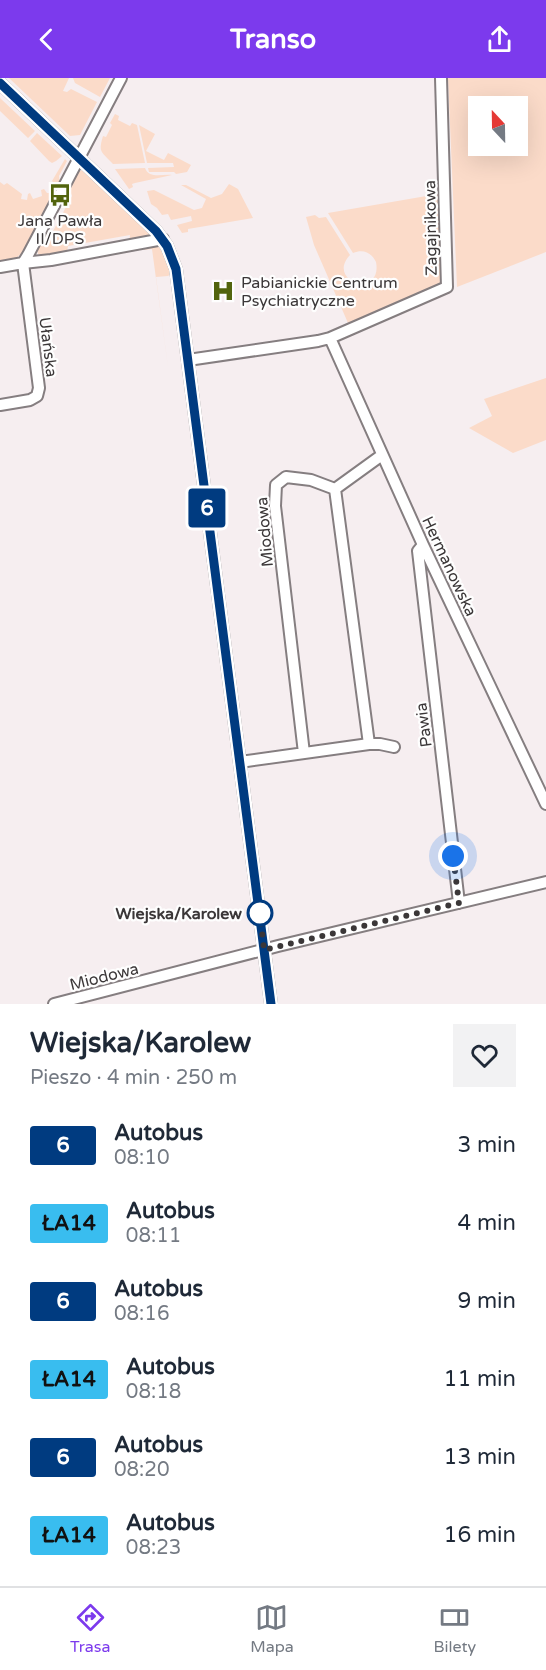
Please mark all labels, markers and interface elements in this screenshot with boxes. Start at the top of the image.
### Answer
icon: back [30,23,63,56]
text: Transo [230,23,316,56]
icon: share [483,23,516,56]
north arrow [468,96,528,156]
map controls [468,96,528,156]
street label: Zagajnikowa [420,180,442,276]
bus stop icon: Jana Pawła II/DPS [47,182,73,208]
place label: Jana Pawła II/DPS [18,211,102,249]
place label: Pabianickie Centrum Psychiatryczne [241,273,398,311]
hospital icon: Pabianickie Centrum Psychiatryczne [210,278,236,304]
street label: Ułańska [34,316,62,378]
line badge: 6 [188,488,226,528]
text: 6 [200,496,214,521]
street label: Miodowa [252,496,278,568]
street label: Hermanowska [417,513,481,620]
street label: Pawia [411,701,437,748]
your location [438,841,468,871]
marker: Wiejska/Karolew [247,900,273,926]
place label: Wiejska/Karolew [116,904,242,924]
street label: Miodowa [68,959,141,995]
button: heart [453,1024,516,1087]
text: Wiejska/Karolew [30,1026,251,1060]
text: Pieszo · 4 min · 250 m [30,1066,237,1090]
text: Autobus [114,1120,203,1146]
text: 3 min [457,1132,516,1158]
text: 6 [56,1133,70,1158]
text: 08:10 [114,1146,169,1170]
text: Autobus [126,1198,215,1224]
text: 4 min [457,1210,516,1236]
text: ŁA14 [42,1211,96,1236]
text: 08:11 [126,1224,181,1248]
text: Autobus [114,1276,203,1302]
text: 9 min [457,1288,516,1314]
text: 6 [56,1289,70,1314]
text: 08:16 [114,1302,169,1326]
text: Autobus [126,1354,215,1380]
text: 11 min [444,1366,516,1392]
text: ŁA14 [42,1367,96,1392]
text: 08:18 [126,1380,181,1404]
text: Autobus [114,1432,203,1458]
text: 13 min [444,1444,516,1470]
text: 6 [56,1445,70,1470]
text: 08:20 [114,1458,169,1482]
text: Autobus [126,1510,215,1536]
text: 16 min [444,1522,516,1548]
text: ŁA14 [42,1523,96,1548]
text: 08:23 [126,1536,181,1560]
tab: Trasa [70,1601,110,1657]
tab: Mapa [250,1601,294,1657]
tab: Bilety [434,1601,476,1657]

